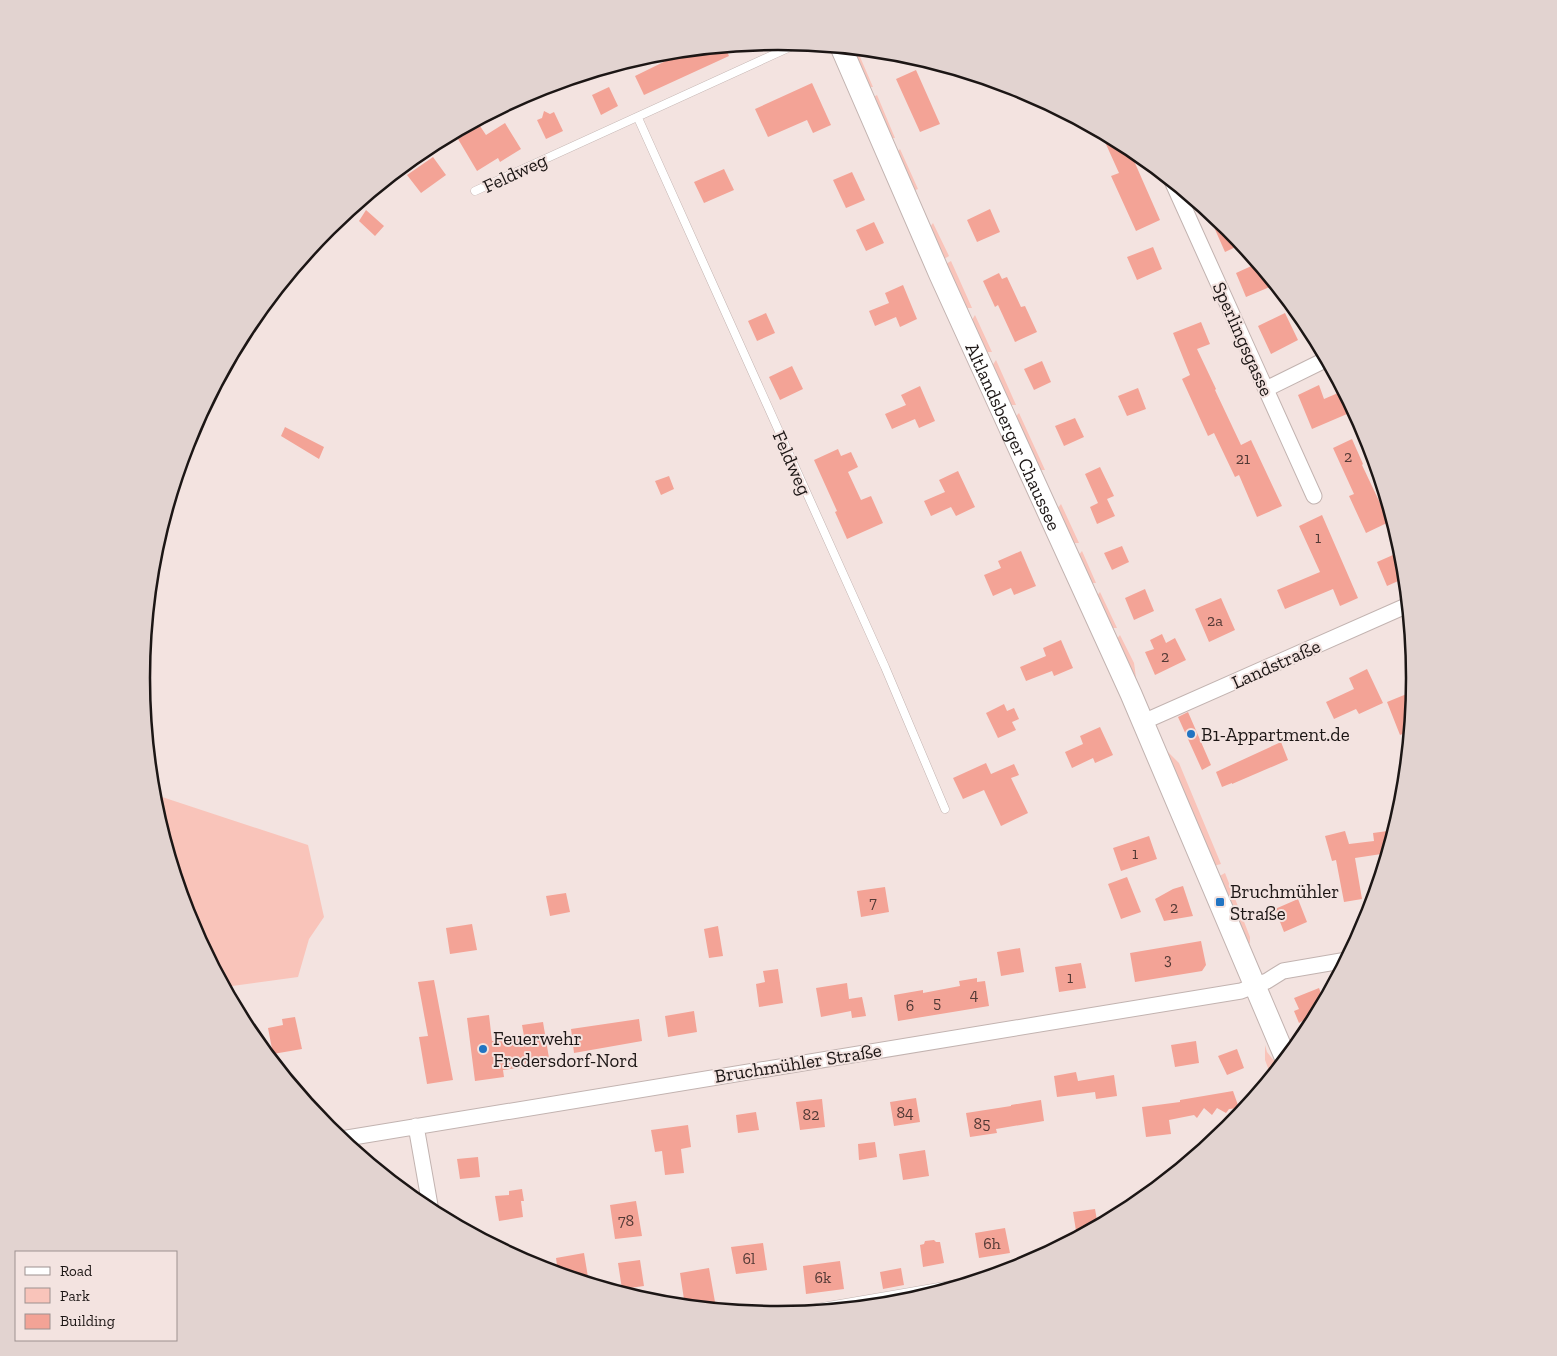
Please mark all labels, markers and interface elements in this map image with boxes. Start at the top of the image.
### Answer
street label: Feldweg [479,148,551,198]
street label: Sperlingsgasse [1208,278,1278,400]
street label: Altlandsberger Chaussee [961,339,1066,534]
street label: Feldweg [768,427,817,499]
house number: 2 [1344,447,1352,466]
house number: 21 [1236,449,1250,468]
house number: 1 [1315,528,1321,547]
house number: 2a [1207,611,1223,630]
street label: Landstraße [1228,634,1324,694]
house number: 2 [1161,647,1169,666]
place label: B1-Appartment.de [1201,723,1350,746]
marker: B1-Appartment.de [1185,728,1197,740]
house number: 1 [1132,844,1138,863]
place label: Bruchmühler Straße [1230,880,1339,925]
house number: 7 [869,893,877,912]
marker: Bruchmühler Straße [1214,896,1226,908]
house number: 2 [1170,898,1178,917]
house number: 3 [1164,950,1172,969]
house number: 1 [1067,968,1073,987]
house number: 4 [970,985,979,1004]
house number: 5 [933,993,941,1012]
house number: 6 [906,996,914,1015]
place label: Feuerwehr Fredersdorf-Nord [493,1027,638,1072]
street label: Bruchmühler Straße [713,1038,883,1088]
marker: Feuerwehr Fredersdorf-Nord [477,1043,489,1055]
house number: 84 [896,1103,914,1122]
house number: 82 [803,1105,819,1124]
house number: 85 [974,1114,990,1133]
house number: 78 [618,1211,634,1230]
house number: 6h [983,1234,1001,1253]
house number: 6l [743,1249,755,1268]
legend [15,1251,178,1341]
text: Road [60,1262,93,1280]
house number: 6k [815,1268,832,1287]
text: Park [60,1287,90,1305]
text: Building [60,1312,115,1330]

